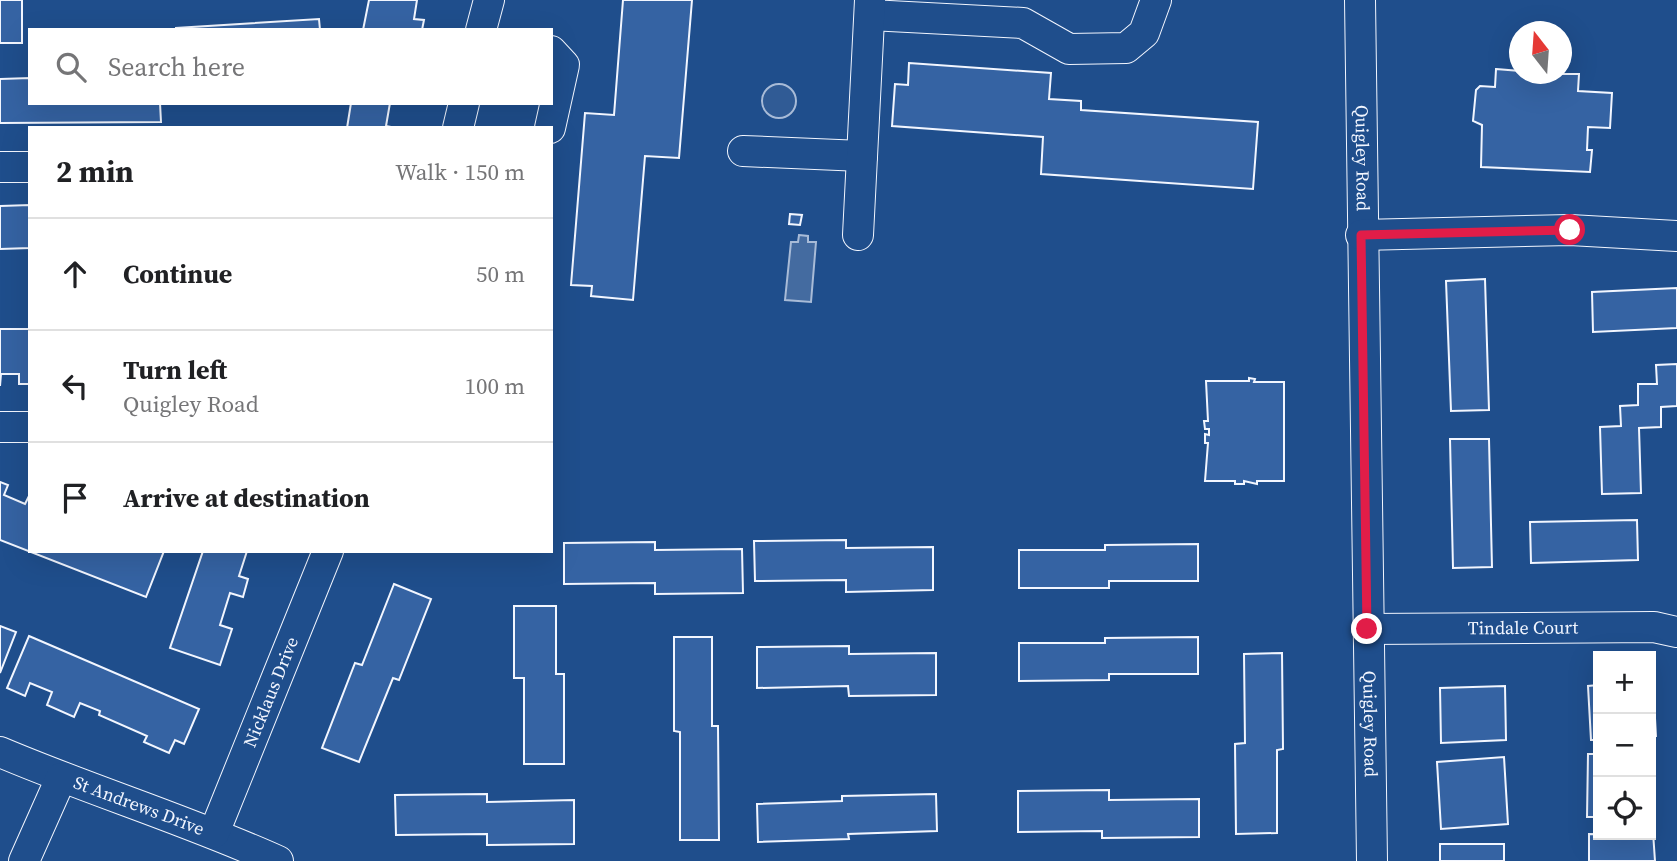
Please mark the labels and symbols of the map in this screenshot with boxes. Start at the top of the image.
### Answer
north arrow [1509,21,1572,84]
street label: Quigley Road [1349,105,1376,211]
route start [1554,214,1585,245]
route end [1351,613,1382,644]
street label: Tindale Court [1468,615,1578,640]
street label: Nicklaus Drive [237,633,304,751]
street label: Quigley Road [1357,671,1384,777]
street label: St Andrews Drive [70,769,208,841]

